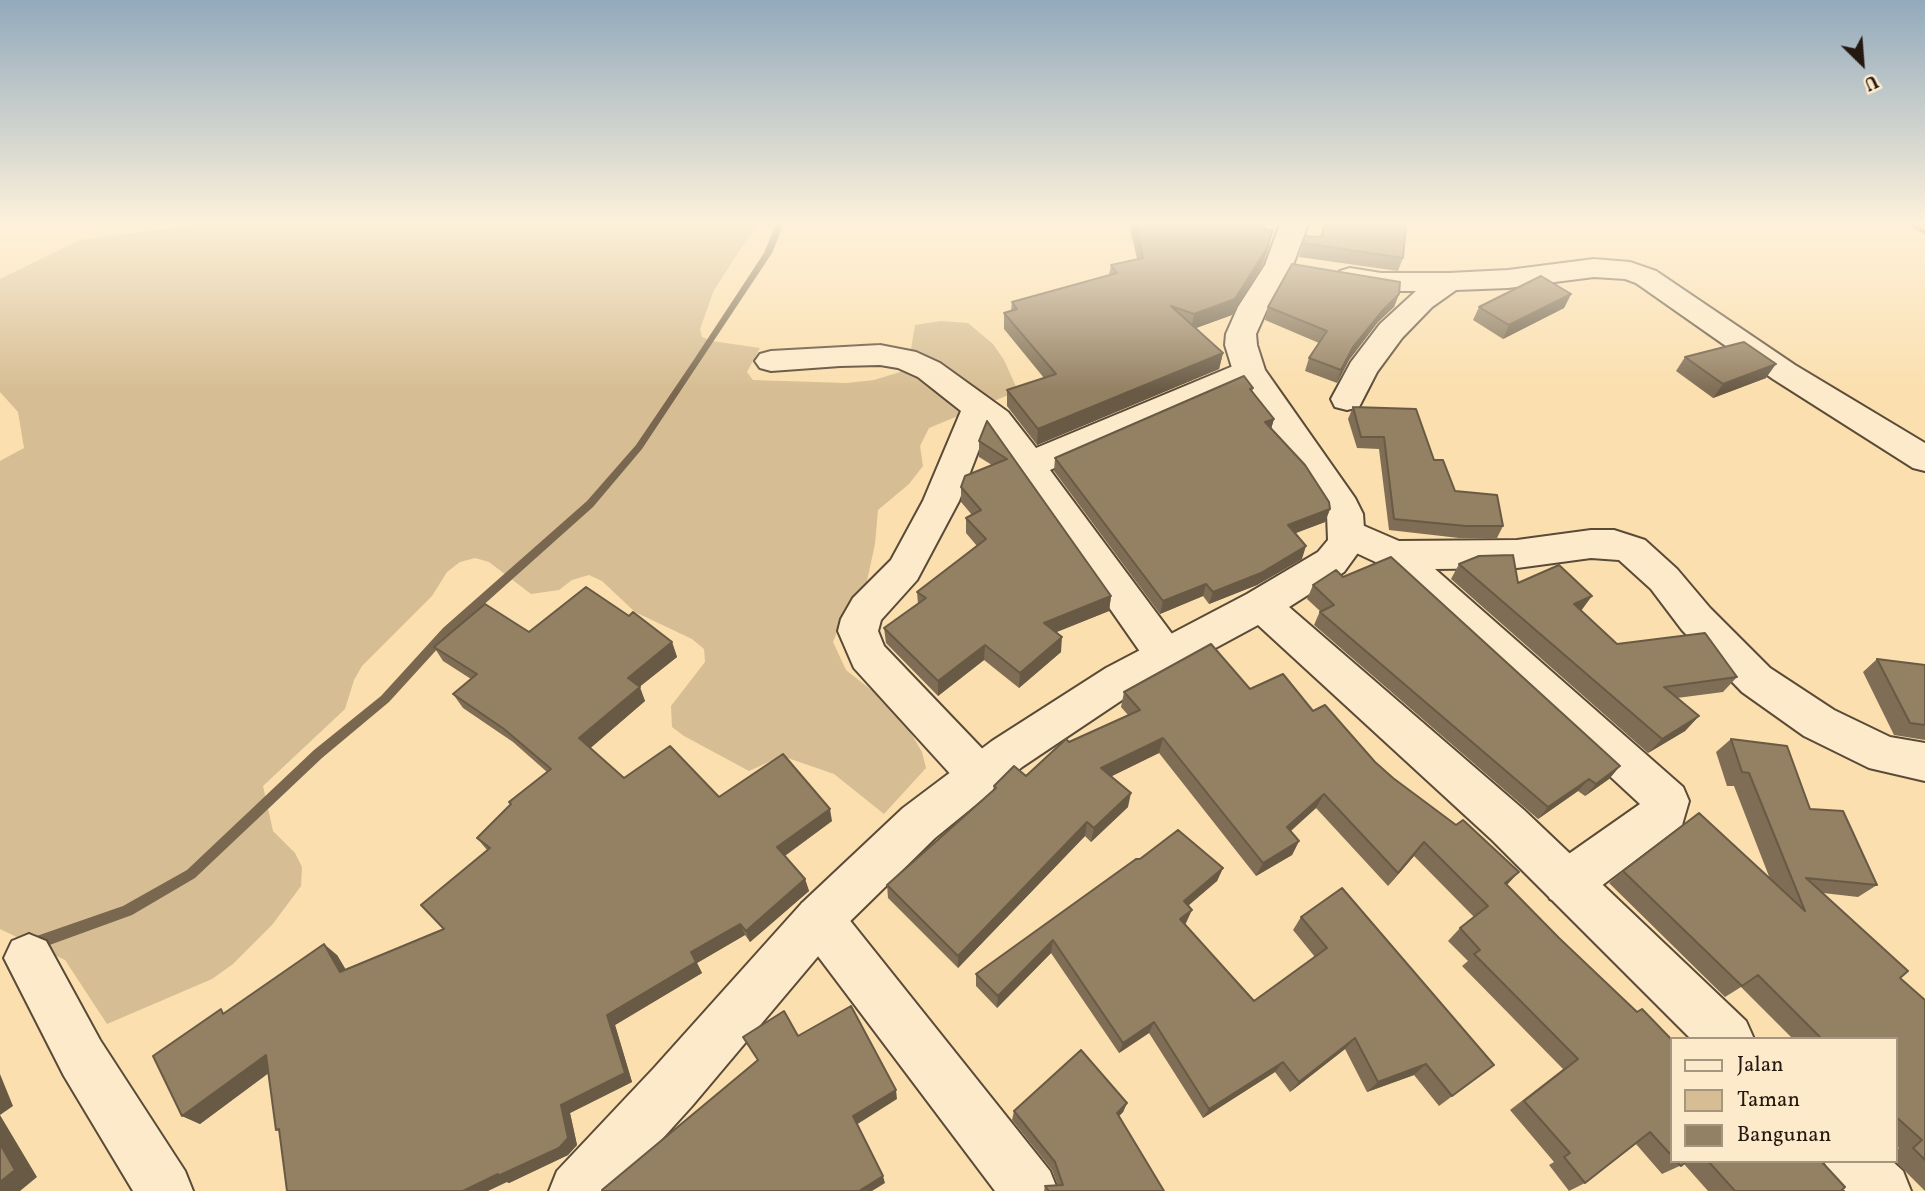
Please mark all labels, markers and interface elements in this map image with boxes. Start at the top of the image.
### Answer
north arrow [1827,28,1897,98]
text: U [1859,67,1882,97]
legend [1670,1037,1897,1163]
text: Jalan [1737,1051,1784,1080]
text: Taman [1737,1086,1800,1115]
text: Bangunan [1737,1121,1831,1150]

